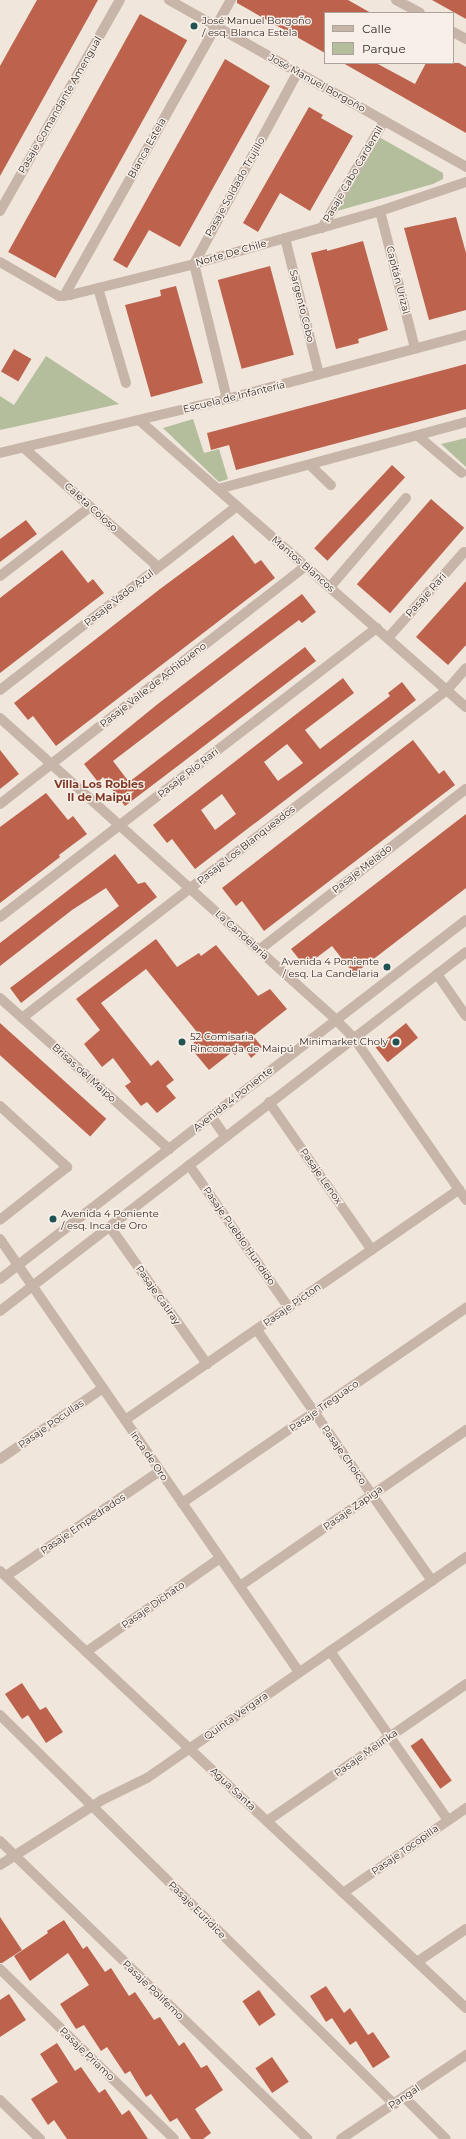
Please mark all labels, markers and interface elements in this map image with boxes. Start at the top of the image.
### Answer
legend [324,12,454,64]
place label: José Manuel Borgoño / esq. Blanca Estela [202,14,311,38]
marker: José Manuel Borgoño / esq. Blanca Estela [189,21,199,31]
text: Calle [362,21,391,36]
street label: Pasaje Comandante Amengual [16,34,104,176]
text: Parque [362,41,406,56]
street label: José Manuel Borgoño [266,51,368,115]
street label: Blanca Estela [126,116,168,180]
street label: Pasaje Cabo Cardemil [320,124,386,224]
street label: Pasaje Soldado Trujillo [203,135,267,239]
street label: Norte De Chile [194,237,268,269]
street label: Capitán Urizal [384,245,412,315]
street label: Sargento Cobo [287,268,317,344]
street label: Escuela de Infantería [182,379,286,415]
street label: Caleta Coloso [62,480,120,534]
street label: Mantos Blancos [269,533,337,595]
street label: Pasaje Vado Azul [82,567,156,629]
street label: Pasaje Rari [403,571,449,619]
street label: Pasaje Valle de Achibueno [97,640,209,730]
street label: Pasaje Río Rari [155,746,221,800]
district label: Villa Los Robles II de Maipú [54,778,144,804]
street label: Pasaje Los Blanqueados [195,803,297,887]
street label: Pasaje Melado [330,842,394,896]
street label: La Candelaria [213,908,271,962]
place label: Avenida 4 Poniente / esq. La Candelaria [281,955,379,978]
marker: Avenida 4 Poniente / esq. La Candelaria [382,962,392,972]
place label: 52 Comisaria Rinconada de Maipú [190,1030,294,1054]
place label: Minimarket Choly [299,1036,388,1048]
marker: 52 Comisaria Rinconada de Maipú [177,1037,187,1047]
marker: Minimarket Choly [391,1037,401,1047]
street label: Brisas del Maipo [50,1041,118,1105]
street label: Avenida 4 Poniente [191,1064,275,1134]
street label: Pasaje Lenox [297,1146,345,1206]
street label: Pasaje Pueblo Hundido [200,1184,278,1288]
place label: Avenida 4 Poniente / esq. Inca de Oro [61,1207,159,1230]
marker: Avenida 4 Poniente / esq. Inca de Oro [48,1214,58,1224]
street label: Pasaje Catiray [133,1263,183,1327]
street label: Pasaje Picton [261,1281,323,1329]
street label: Pasaje Treguaco [287,1378,361,1434]
street label: Pasaje Pocullas [16,1397,86,1451]
street label: Pasaje Choico [319,1423,369,1487]
street label: Inca de Oro [127,1429,171,1483]
street label: Pasaje Zapiga [321,1483,385,1533]
street label: Pasaje Empedrados [38,1491,128,1557]
street label: Pasaje Dichato [119,1579,187,1631]
street label: Quinta Vergara [202,1689,270,1743]
street label: Pasaje Melinka [332,1727,400,1779]
street label: Agua Santa [208,1765,258,1813]
street label: Pasaje Tocopilla [369,1822,441,1878]
street label: Pasaje Euridice [166,1879,228,1941]
street label: Pasaje Polifemo [120,1958,186,2022]
street label: Pasaje Priamo [57,2025,117,2083]
street label: Pangal [386,2082,422,2112]

